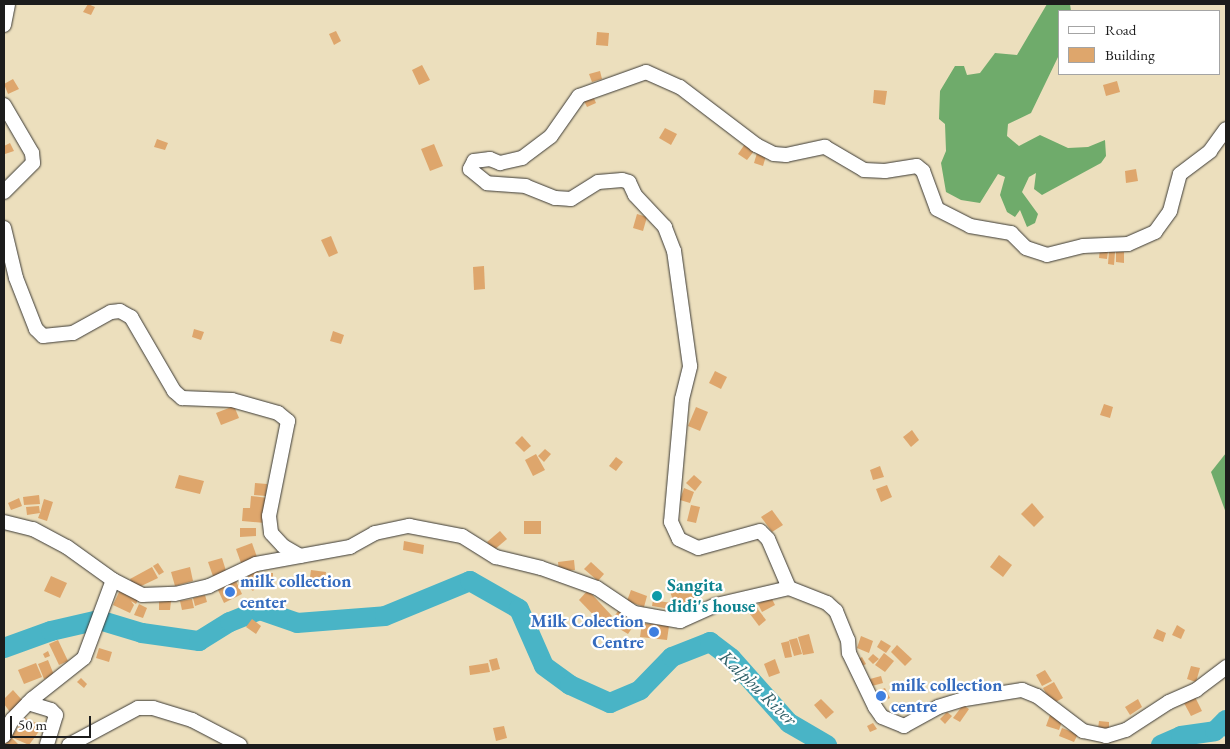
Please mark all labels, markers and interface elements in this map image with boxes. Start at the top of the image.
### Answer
legend [1058,10,1220,75]
text: Road [1105,20,1136,39]
text: Building [1105,45,1155,64]
place label: milk collection center [240,571,351,614]
place label: Sangita didi's house [667,575,756,618]
marker: milk collection center [224,586,236,598]
marker: Sangita didi's house [651,590,663,602]
place label: Milk Colection Centre [530,611,644,654]
marker: Milk Colection Centre [648,626,660,638]
water label: Kalphu River [715,646,801,730]
place label: milk collection centre [891,675,1002,718]
marker: milk collection centre [875,690,887,702]
scale bar [12,706,94,738]
text: 50 m [18,715,47,734]

